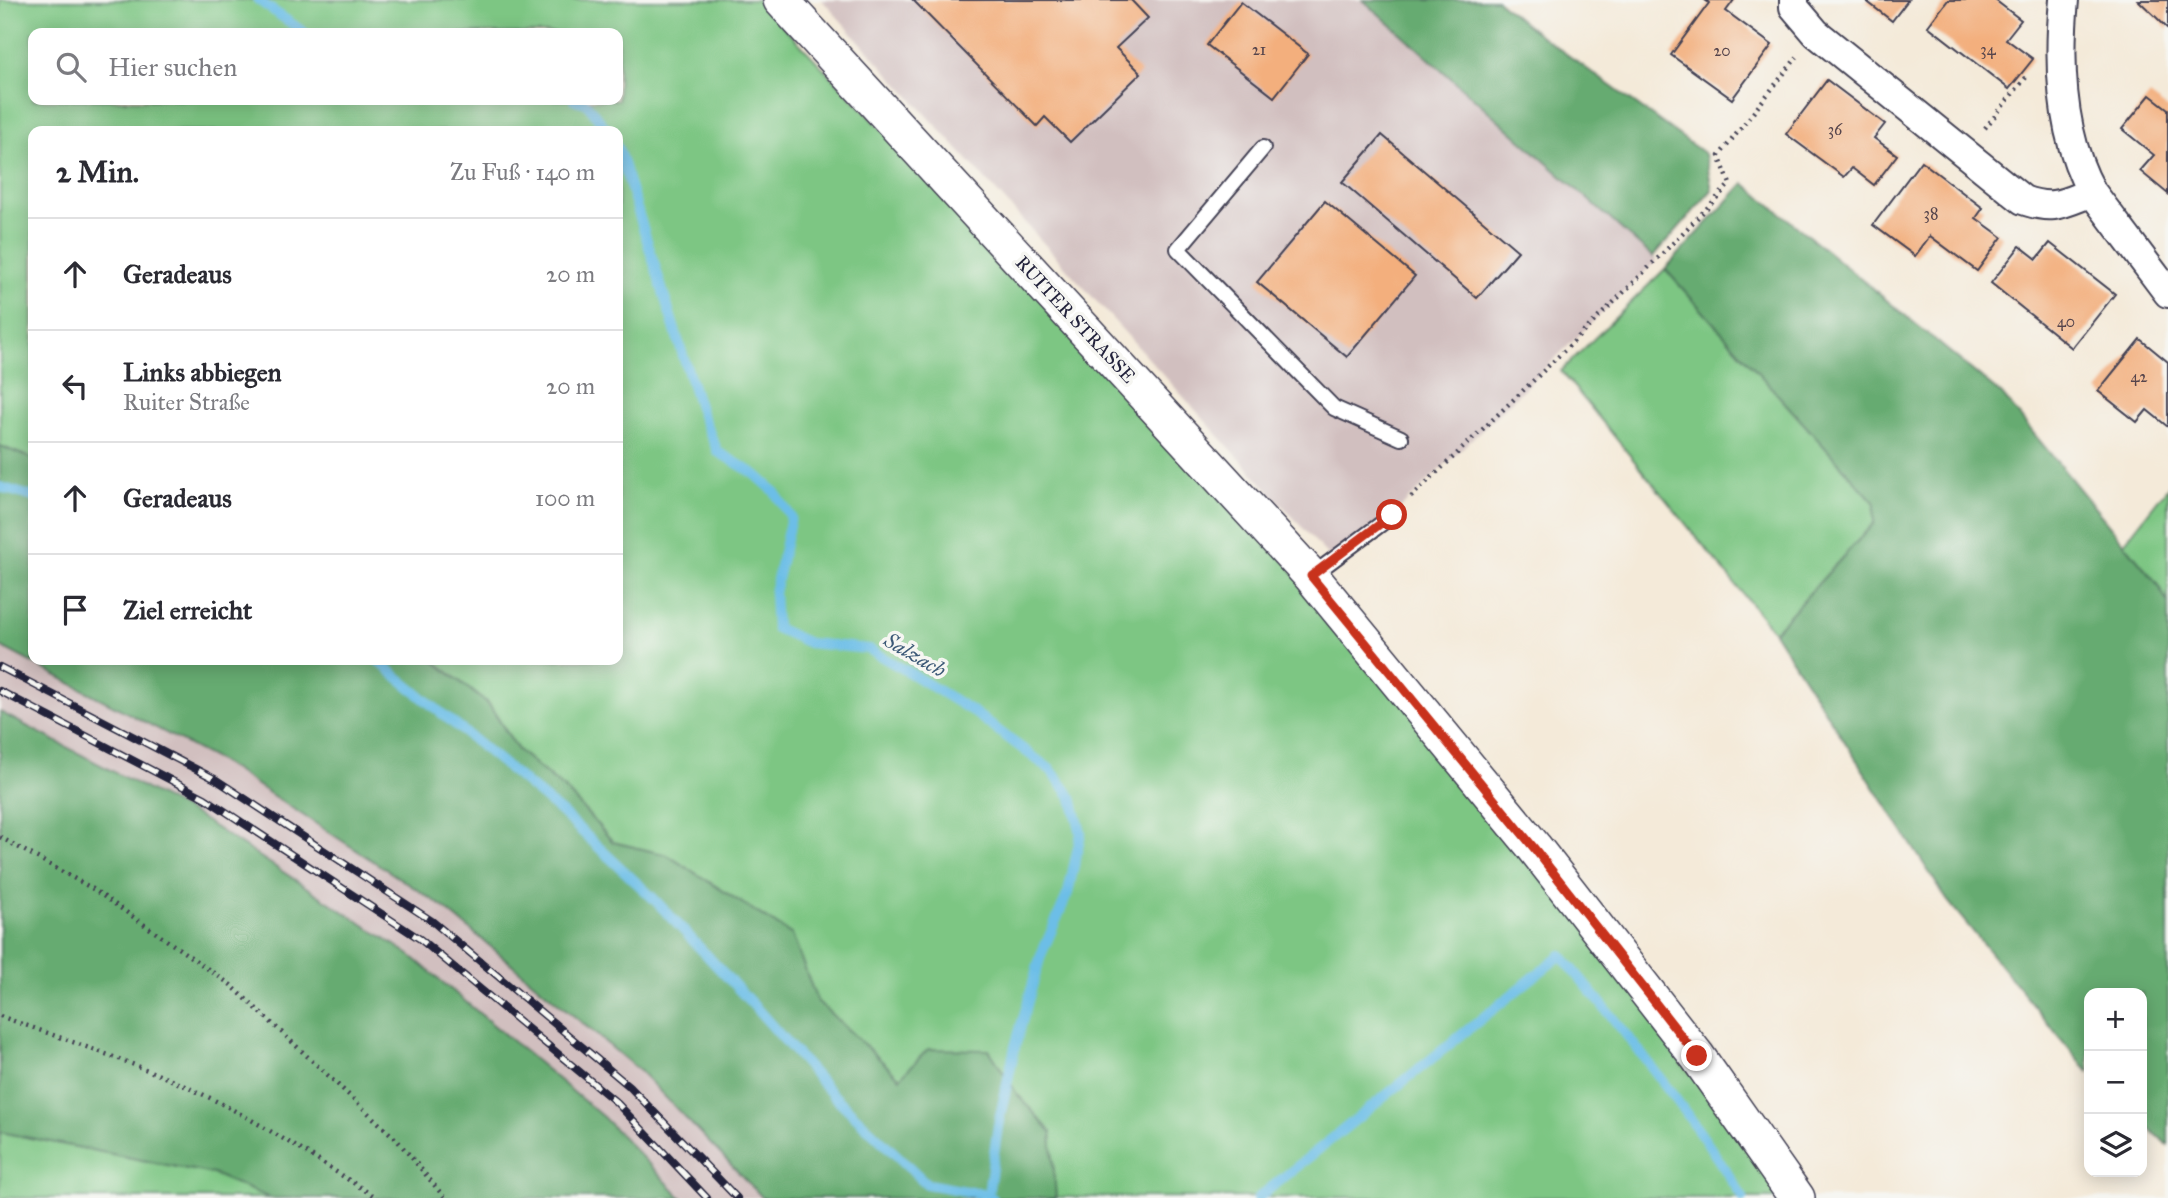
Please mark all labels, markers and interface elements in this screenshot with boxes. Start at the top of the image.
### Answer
search box [28,28,623,105]
house number: 21 [1252,40,1266,59]
house number: 34 [1980,40,1997,59]
house number: 20 [1713,41,1731,60]
icon: search [52,48,90,86]
text: Hier suchen [108,51,237,83]
house number: 36 [1828,120,1843,139]
text: 2 Min. [56,154,139,190]
text: Zu Fuß · 140 m [450,158,595,186]
house number: 38 [1924,204,1938,223]
street label: RUITER STRASSE [1011,251,1141,388]
icon: ahead [56,255,94,293]
text: Geradeaus [123,258,232,290]
text: 20 m [546,260,595,288]
house number: 40 [2057,312,2075,331]
text: Links abbiegen [123,356,282,388]
icon: left [56,367,94,405]
house number: 42 [2131,367,2148,386]
text: 20 m [546,372,595,400]
text: Ruiter Straße [123,388,250,416]
icon: ahead [56,479,94,517]
text: Geradeaus [123,482,232,514]
text: 100 m [535,484,595,512]
route start [1376,499,1407,530]
icon: arrive [56,591,94,629]
text: Ziel erreicht [123,594,252,626]
water label: Salzach [879,626,951,683]
map controls [2084,988,2147,1177]
button: + [2084,988,2147,1051]
route end [1681,1040,1712,1071]
button: − [2084,1051,2147,1114]
button: layers [2084,1114,2147,1177]

